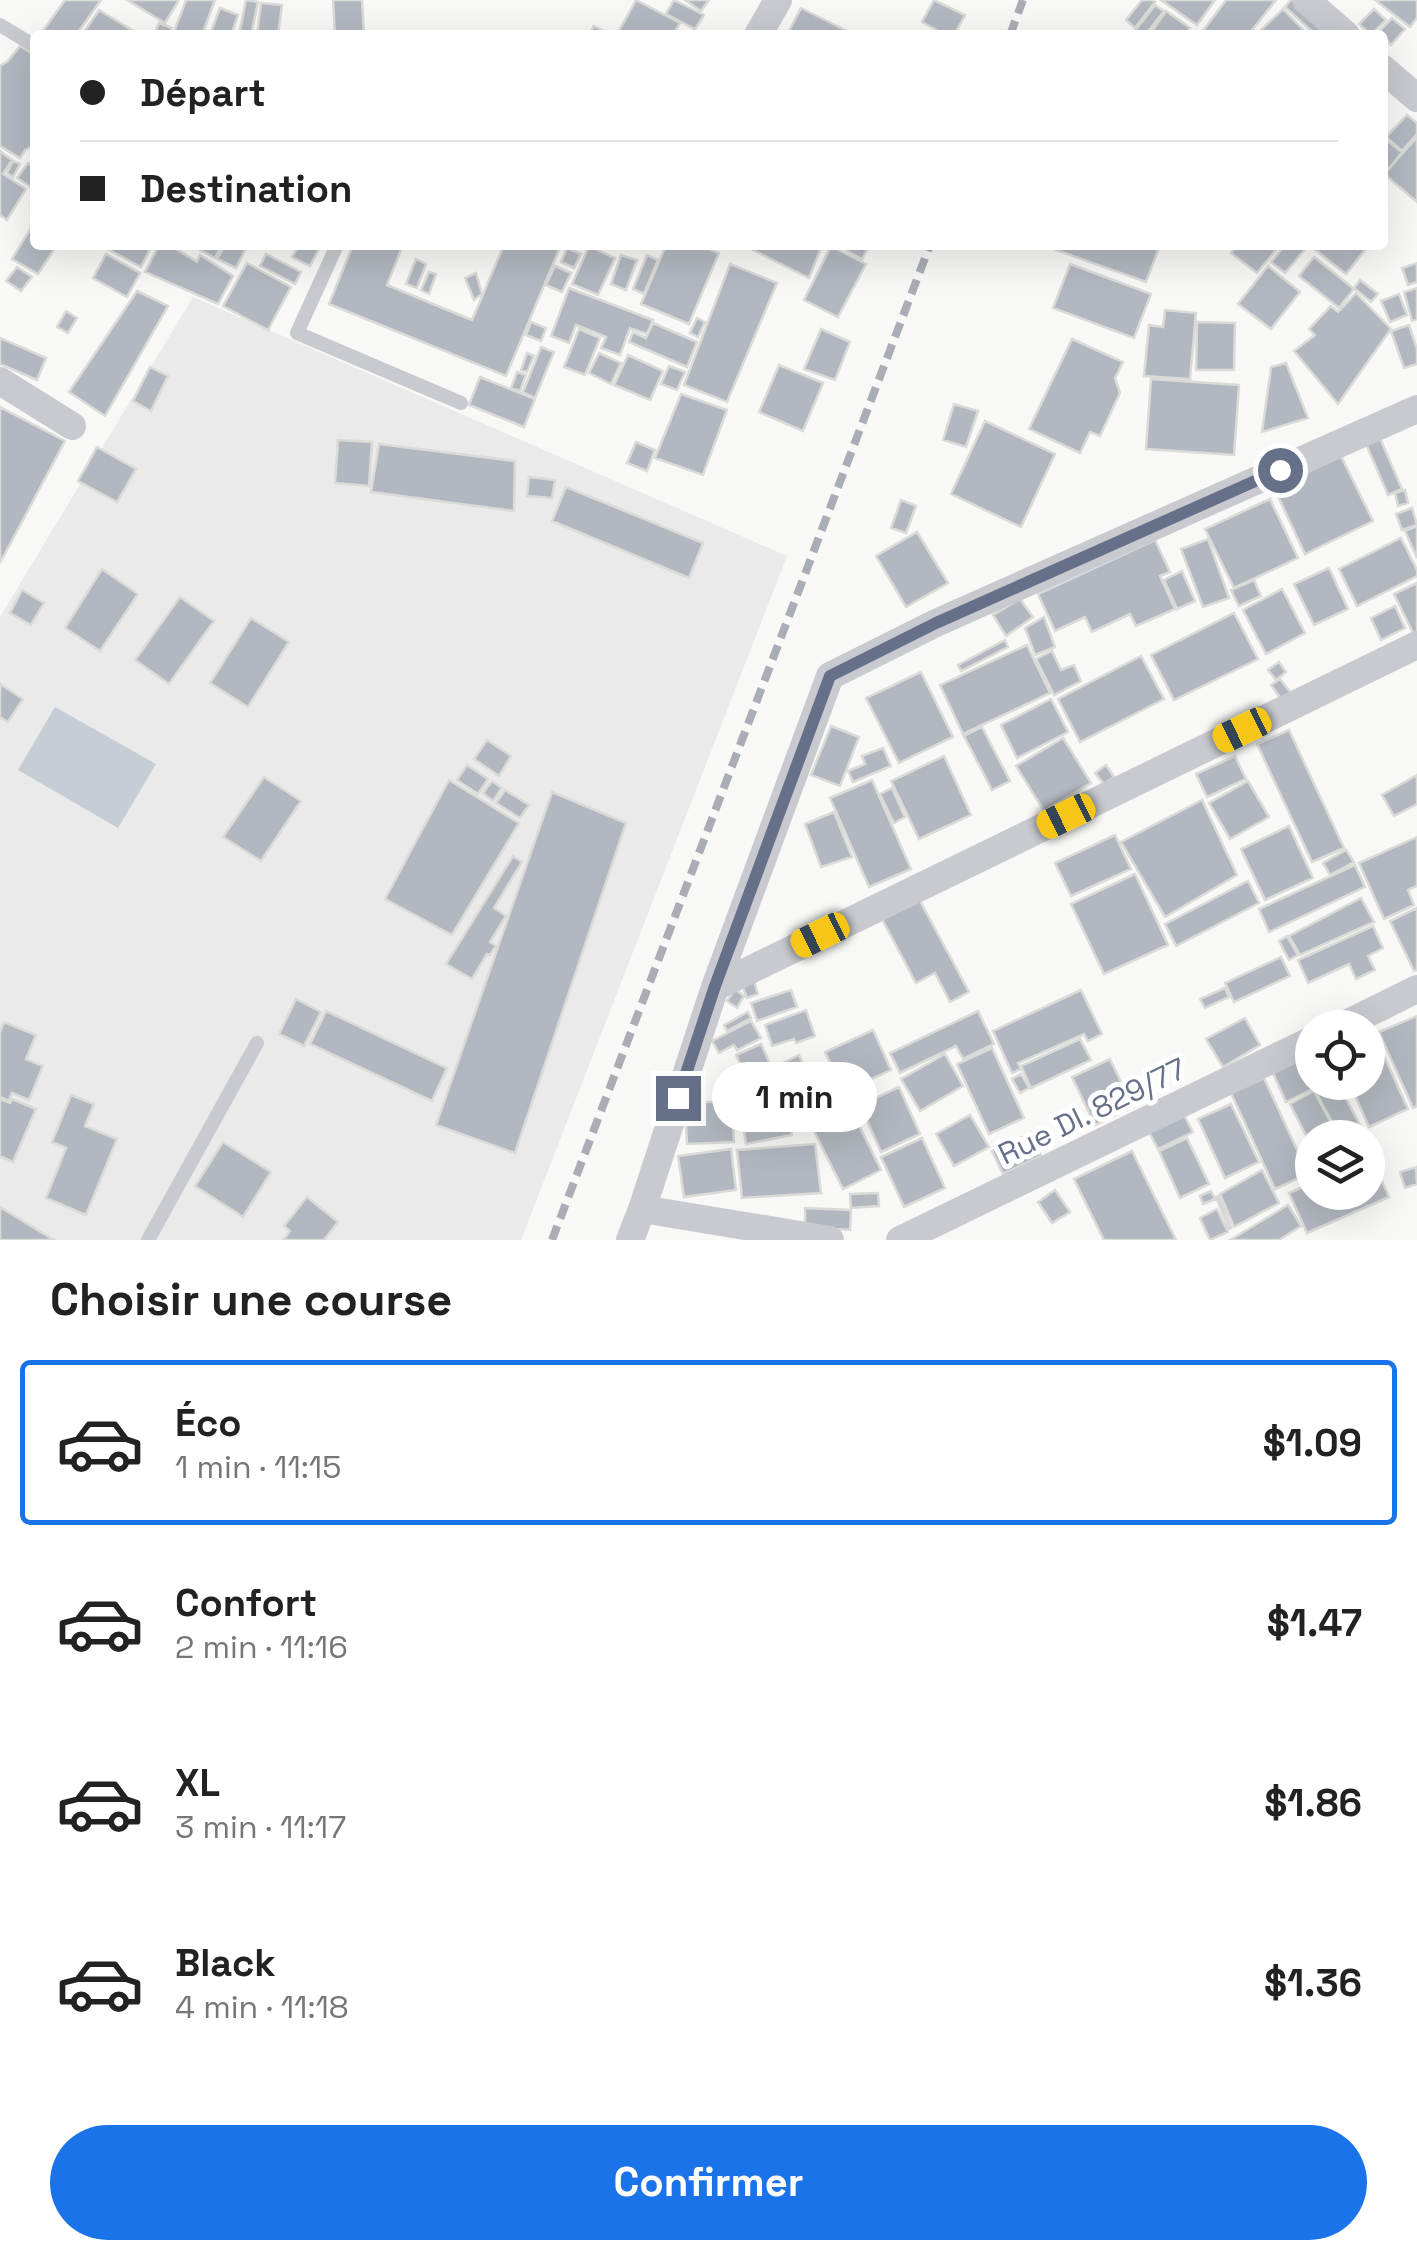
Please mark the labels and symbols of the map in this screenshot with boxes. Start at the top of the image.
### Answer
route start [1258,448,1303,493]
car [1208,703,1276,757]
car [1032,789,1100,843]
car [786,908,854,962]
street label: Rue DI. 829/77 [992,1049,1192,1173]
callout: 1 min [713,1063,878,1133]
route end [656,1076,701,1121]

